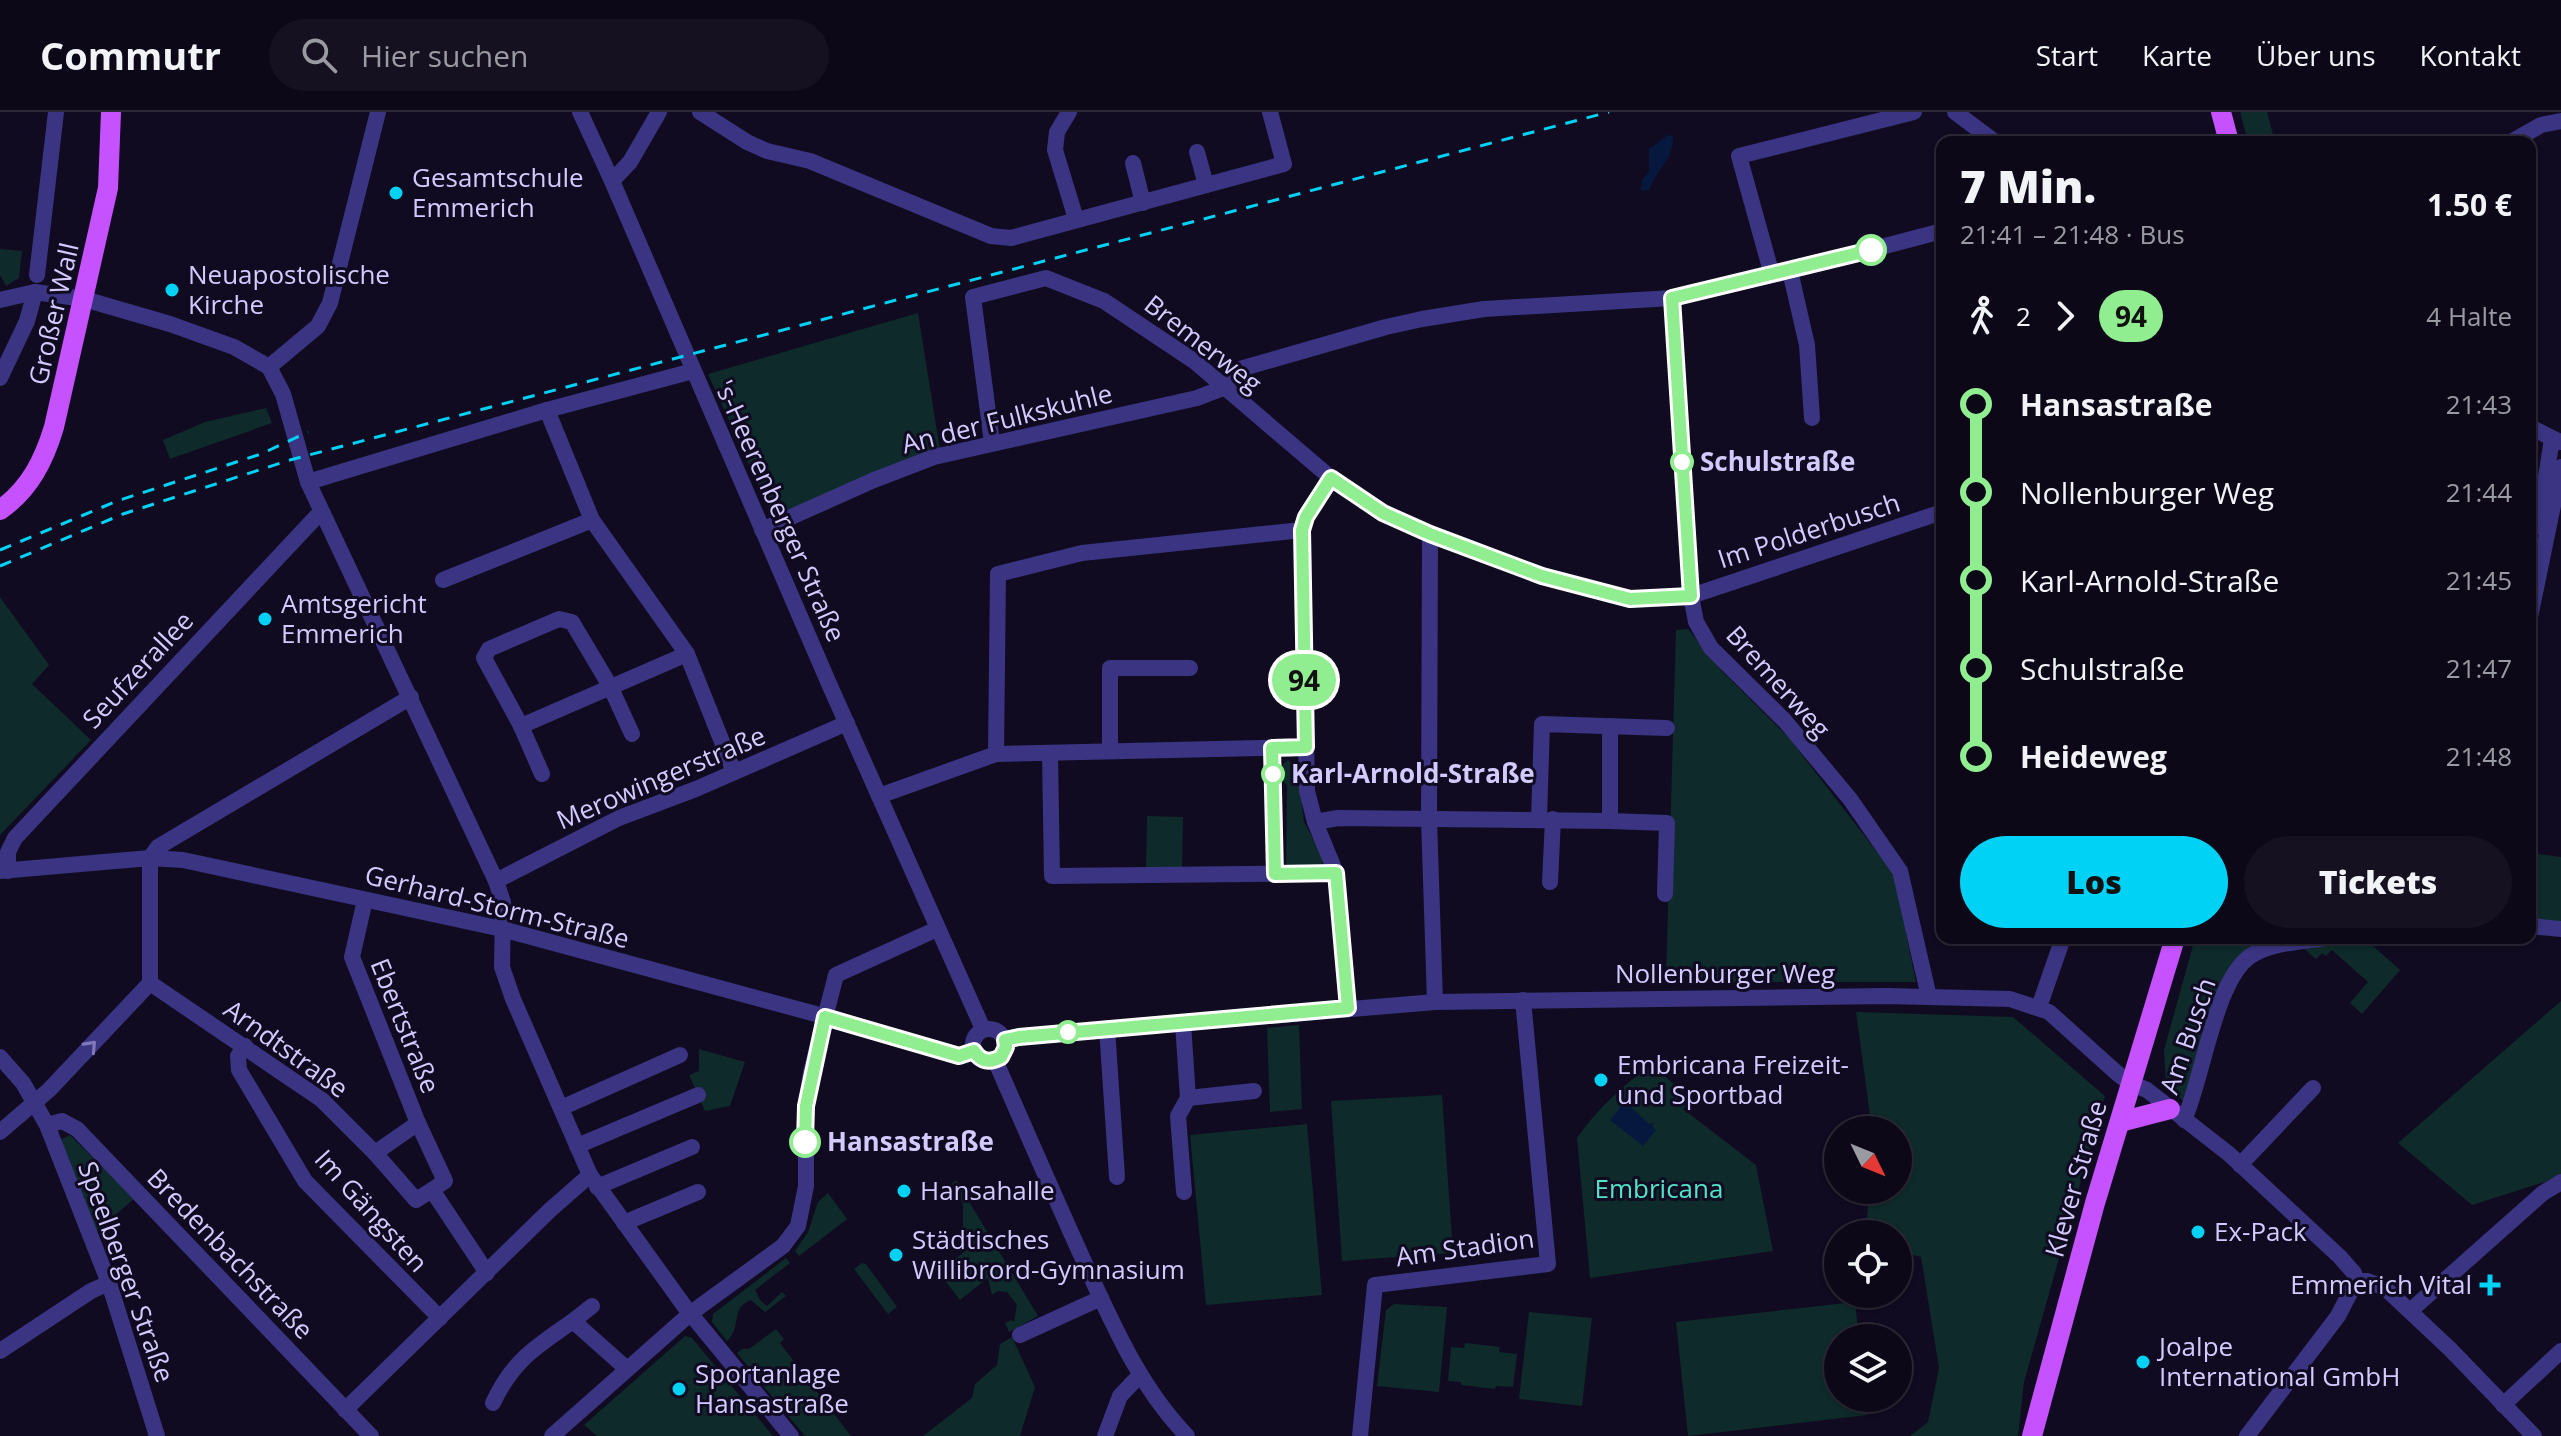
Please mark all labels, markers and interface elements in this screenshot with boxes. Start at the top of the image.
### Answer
search box [269,19,829,91]
text: Commutr [40,29,221,81]
icon: search [297,33,341,77]
text: Hier suchen [361,35,528,76]
text: Start [2036,36,2098,74]
text: Karte [2142,36,2212,74]
text: Über uns [2256,36,2376,74]
text: Kontakt [2420,36,2521,74]
text: 7 Min. [1960,156,2096,216]
place label: Gesamtschule Emmerich [412,159,584,225]
marker: Gesamtschule Emmerich [387,184,405,202]
text: 1.50 € [2427,184,2512,225]
text: 21:41 – 21:48 · Bus [1960,216,2185,252]
unlabelled marker [1856,235,1886,265]
street label: Großer Wall [19,239,87,388]
place label: Neuapostolische Kirche [188,256,390,322]
marker: Neuapostolische Kirche [163,281,181,299]
street label: Bremerweg [1137,286,1270,401]
icon: walk [1960,294,2004,338]
icon: forward [2043,294,2087,338]
text: 94 [2115,297,2147,335]
text: 2 [2016,298,2031,334]
text: 4 Halte [2426,298,2512,334]
street label: 's-Heerenberger Straße [707,374,855,647]
street label: An der Fulkskuhle [898,374,1116,462]
text: Hansastraße [2020,384,2213,425]
text: 21:43 [2446,386,2512,422]
place label: Schulstraße [1700,443,1855,479]
marker: Schulstraße [1671,451,1693,473]
text: Nollenburger Weg [2020,472,2274,513]
text: 21:44 [2446,474,2512,510]
street label: Im Polderbusch [1713,484,1904,576]
text: Karl-Arnold-Straße [2020,560,2279,601]
text: 21:45 [2446,562,2512,598]
place label: Amtsgericht Emmerich [281,585,427,651]
street label: Seufzerallee [74,603,201,736]
marker: Amtsgericht Emmerich [256,610,274,628]
street label: Bremerweg [1718,617,1839,745]
text: Schulstraße [2020,648,2185,689]
text: 21:47 [2446,650,2512,686]
line badge: 94 [1268,654,1340,706]
text: 94 [1288,661,1320,699]
street label: Merowingerstraße [551,717,771,837]
text: Heideweg [2020,736,2167,777]
text: 21:48 [2446,738,2512,774]
place label: Karl-Arnold-Straße [1291,755,1535,791]
marker: Karl-Arnold-Straße [1262,763,1284,785]
button: Los [1960,836,2228,928]
button: Tickets [2244,836,2512,928]
street label: Gerhard-Storm-Straße [361,856,633,956]
street label: Ebertstraße [363,953,449,1098]
street label: Nollenburger Weg [1615,955,1835,991]
street label: Am Busch [2150,973,2224,1099]
street label: Arndtstraße [217,991,356,1106]
unlabelled marker [1057,1021,1079,1043]
one-way arrow [81,1041,96,1055]
place label: Embricana Freizeit- und Sportbad [1617,1046,1849,1112]
marker: Embricana Freizeit- und Sportbad [1592,1071,1610,1089]
street label: Klever Straße [2035,1096,2115,1261]
north arrow [1824,1116,1912,1204]
map controls [1824,1116,1912,1412]
place label: Hansastraße [827,1123,994,1159]
marker: Hansastraße [790,1127,820,1157]
street label: Im Gängsten [307,1141,437,1279]
street label: Speelberger Straße [70,1156,184,1387]
street label: Bredenbachstraße [140,1160,322,1347]
park label: Embricana [1595,1170,1723,1206]
place label: Hansahalle [920,1172,1055,1208]
marker: Hansahalle [895,1182,913,1200]
place label: Ex-Pack [2214,1213,2307,1249]
street label: Am Stadion [1393,1219,1536,1275]
button: locate [1824,1220,1912,1308]
place label: Städtisches Willibrord-Gymnasium [912,1221,1185,1287]
marker: Ex-Pack [2189,1223,2207,1241]
marker: Städtisches Willibrord-Gymnasium [887,1246,905,1264]
place label: Emmerich Vital [2290,1266,2472,1302]
marker: Emmerich Vital [2479,1274,2501,1296]
button: layers [1824,1324,1912,1412]
place label: Joalpe International GmbH [2156,1328,2400,1394]
marker: Joalpe International GmbH [2134,1353,2152,1371]
place label: Sportanlage Hansastraße [695,1355,849,1421]
marker: Sportanlage Hansastraße [670,1380,688,1398]

